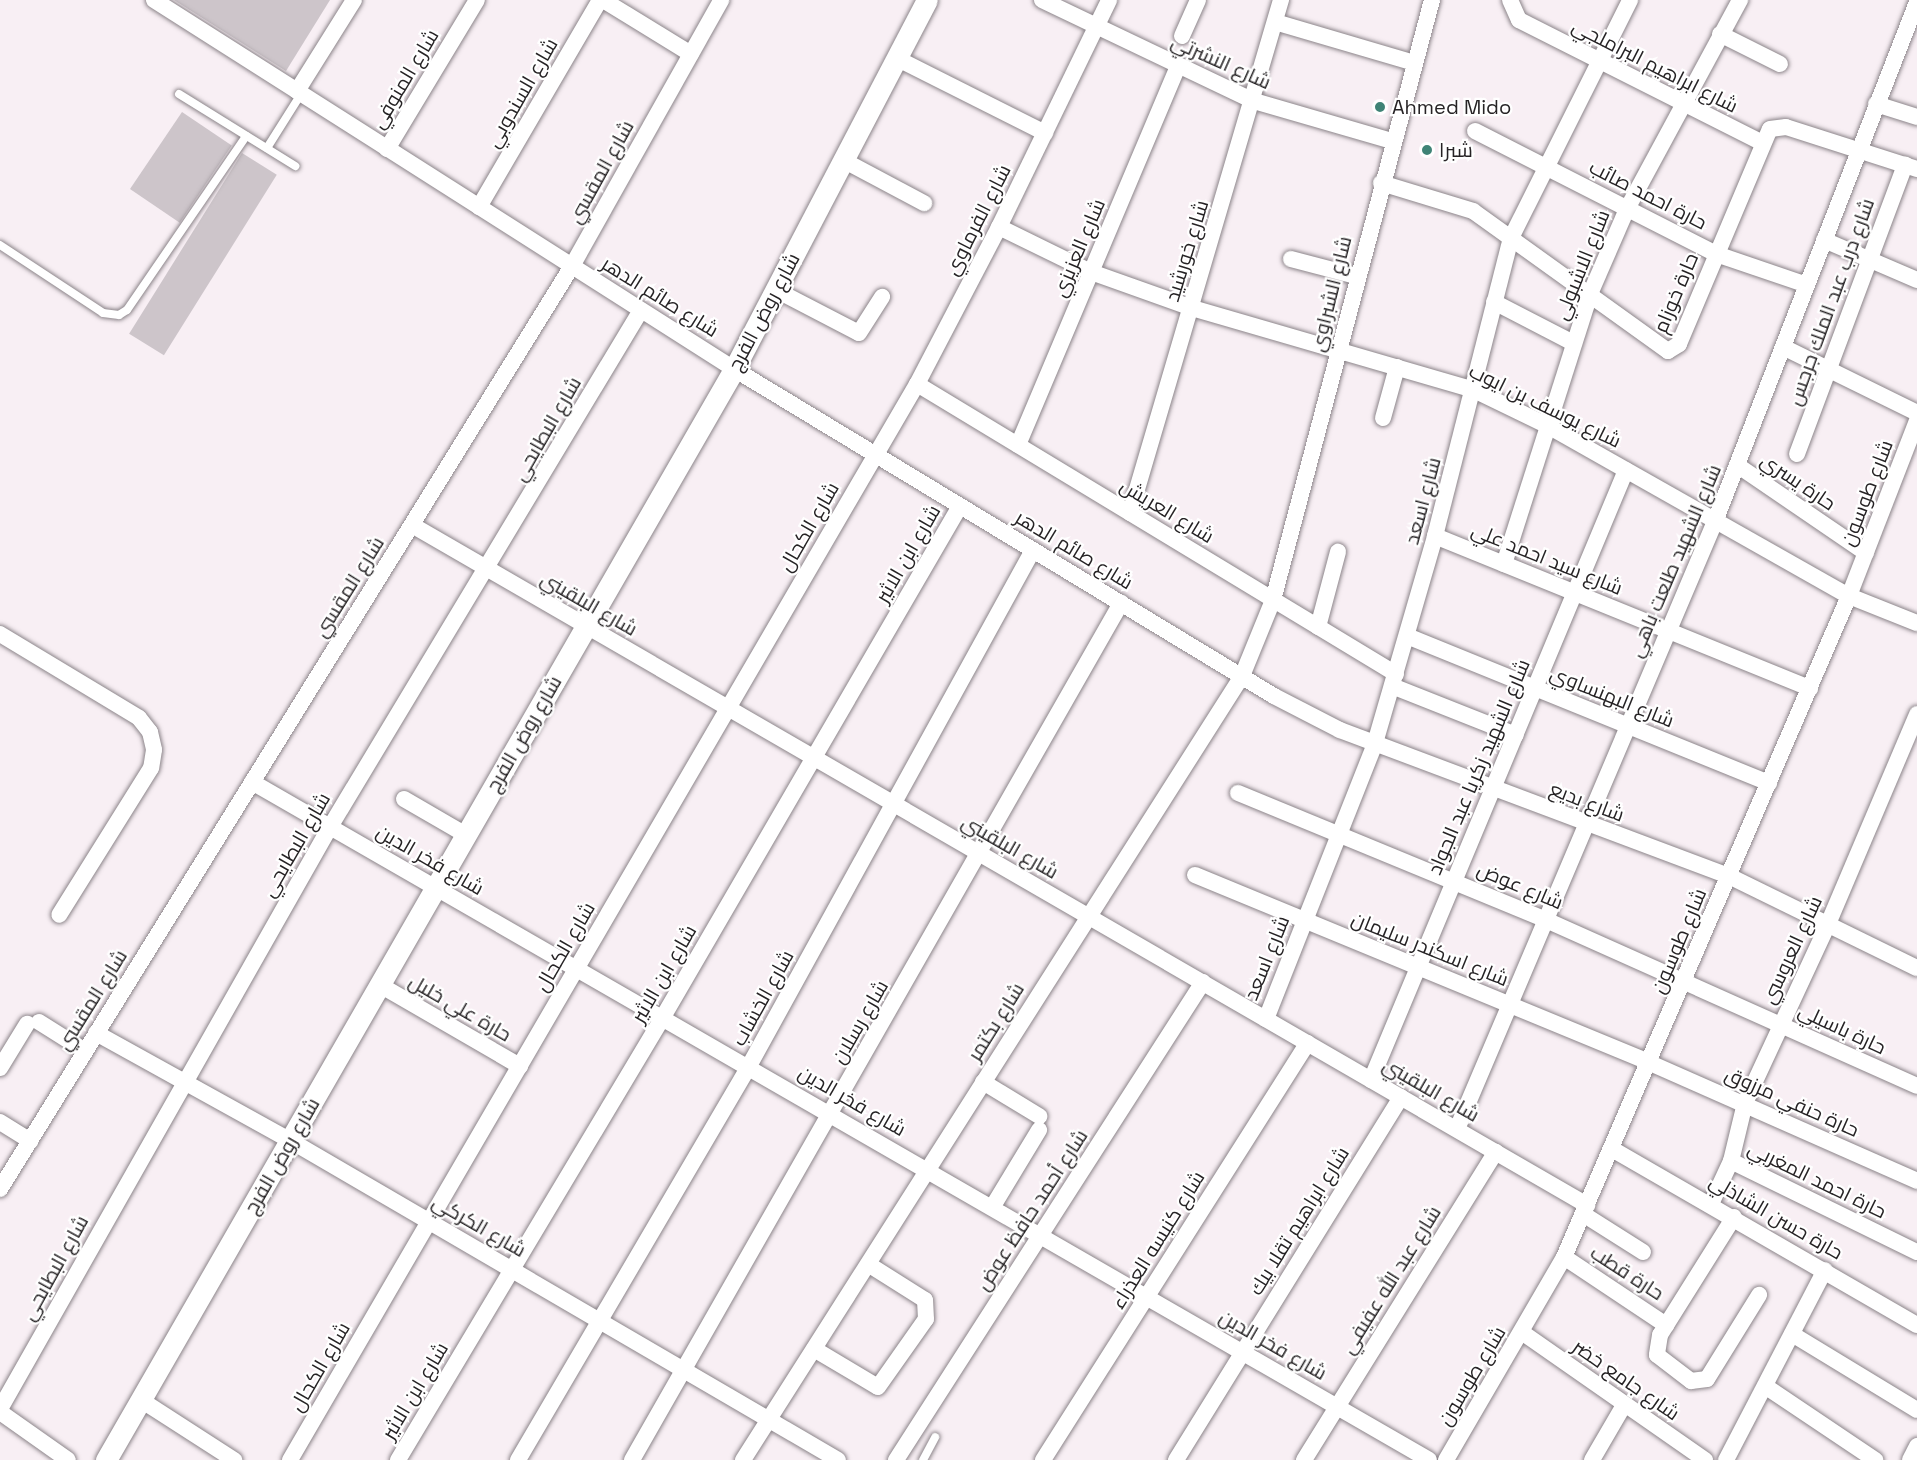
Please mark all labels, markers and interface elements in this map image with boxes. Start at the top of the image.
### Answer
street label: شارع ابراهيم البراملجي [1568,14,1742,118]
street label: شارع المنوفي [366,25,444,133]
street label: شارع النشرتي [1167,29,1275,95]
street label: شارع السندوبي [481,34,563,152]
place label: Ahmed Mido [1392,95,1511,119]
marker: Ahmed Mido [1373,100,1387,114]
street label: شارع المقسي [563,116,639,228]
place label: شبرا [1439,138,1473,162]
marker: شبرا [1420,143,1434,157]
street label: حارة احمد صائب [1585,155,1711,235]
street label: شارع الفرماوي [940,161,1016,279]
street label: شارع العزيزي [1048,195,1110,301]
street label: شارع درب عبد الملك جرجس [1782,195,1880,409]
street label: شارع خورشيد [1160,197,1214,305]
street label: شارع الاشبولي [1549,206,1615,324]
street label: شارع الشبراوي [1305,234,1357,354]
street label: شارع روض الفرج [723,249,805,375]
street label: حارة خوزام [1648,249,1704,337]
street label: شارع صائم الدهر [597,251,723,343]
street label: شارع يوسف بن ايوب [1465,359,1625,453]
street label: شارع البطايحي [507,373,587,485]
street label: شارع طوسون [1836,437,1898,549]
street label: حارة يسري [1756,448,1840,516]
street label: شارع اسعد [1400,455,1446,547]
street label: شارع الشهيد طلعت باهي [1624,461,1726,661]
street label: شارع العريش [1116,474,1218,548]
street label: شارع الكحال [774,478,844,576]
street label: شارع ابن الاثير [870,501,946,607]
street label: شارع صائم الدهر [1011,505,1137,595]
street label: شارع سيد احمد علي [1468,518,1626,600]
street label: شارع المقسي [309,532,389,642]
street label: شارع البلقيني [536,567,642,641]
street label: شارع الشهيد زكريا عبد الجواد [1423,656,1535,878]
street label: شارع البهنساوي [1546,661,1678,733]
street label: شارع روض الفرج [481,672,567,796]
street label: شارع بديع [1546,777,1628,827]
street label: شارع البطايحي [256,789,336,901]
street label: شارع البلقيني [957,810,1063,884]
street label: شارع فخر الدين [372,820,488,900]
street label: شارع عوض [1473,857,1567,915]
street label: شارع طوسون [1646,885,1712,997]
street label: شارع العروسي [1756,892,1828,1008]
street label: شارع الكحال [530,898,600,996]
street label: شارع اسكندر سليمان [1348,907,1512,991]
street label: شارع اسعد [1239,912,1295,1004]
street label: شارع ابن الاثير [626,921,702,1027]
street label: شارع المقسي [52,945,132,1055]
street label: شارع الخشاب [727,946,799,1050]
street label: حارة علي خليل [405,969,515,1047]
street label: شارع رسلان [827,976,893,1068]
street label: شارع بكتمر [963,978,1029,1066]
street label: حارة باسيلي [1794,998,1890,1060]
street label: شارع البلقيني [1378,1053,1484,1127]
street label: شارع فخر الدين [794,1061,910,1141]
street label: حارة حنفي مرزوق [1721,1062,1863,1142]
street label: شارع روض الفرج [239,1094,325,1218]
street label: شارع أحمد حافظ عوض [971,1125,1093,1295]
street label: حارة احمد المغربي [1744,1136,1890,1224]
street label: شارع ابراهيم تقلا بيك [1244,1142,1354,1300]
street label: شارع كنيسه العذراء [1106,1167,1210,1313]
street label: حارة حسن الشاذلي [1705,1169,1847,1265]
street label: شارع الكركي [428,1190,530,1262]
street label: شارع عبد الله عفيفي [1336,1202,1446,1358]
street label: شارع البطايحي [16,1211,94,1325]
street label: حارة قطب [1586,1240,1668,1306]
street label: شارع فخر الدين [1215,1305,1331,1385]
street label: شارع الكحال [285,1318,355,1416]
street label: شارع طوسون [1433,1322,1511,1430]
street label: شارع جامع خضر [1568,1334,1684,1426]
street label: شارع ابن الاثير [377,1338,453,1444]

